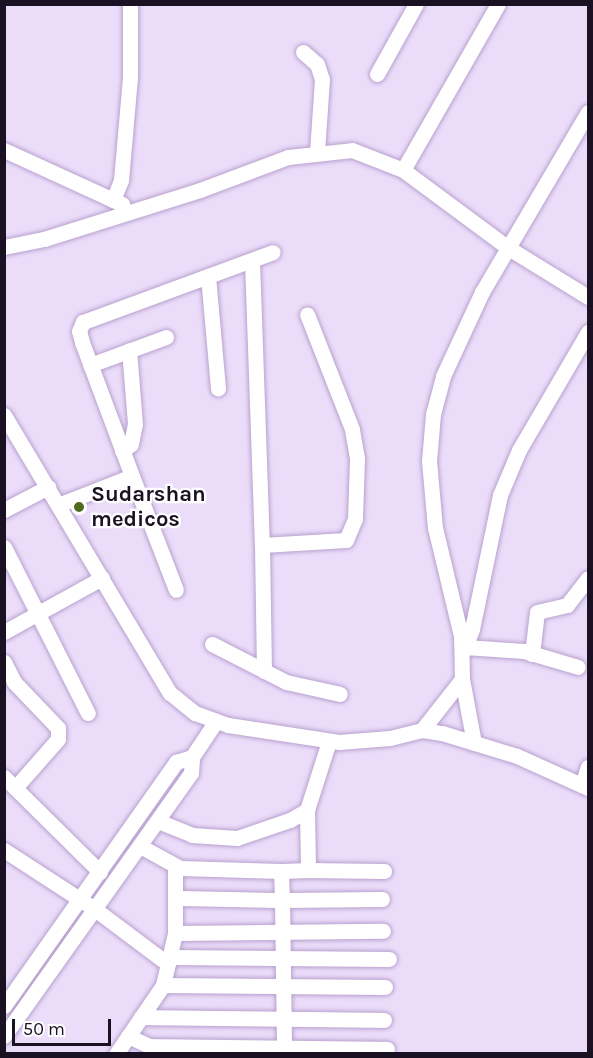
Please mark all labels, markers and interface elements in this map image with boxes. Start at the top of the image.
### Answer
place label: Sudarshan medicos [91,481,206,532]
marker: Sudarshan medicos [72,500,86,514]
scale bar [15,1007,114,1045]
text: 50 m [23,1018,65,1040]

